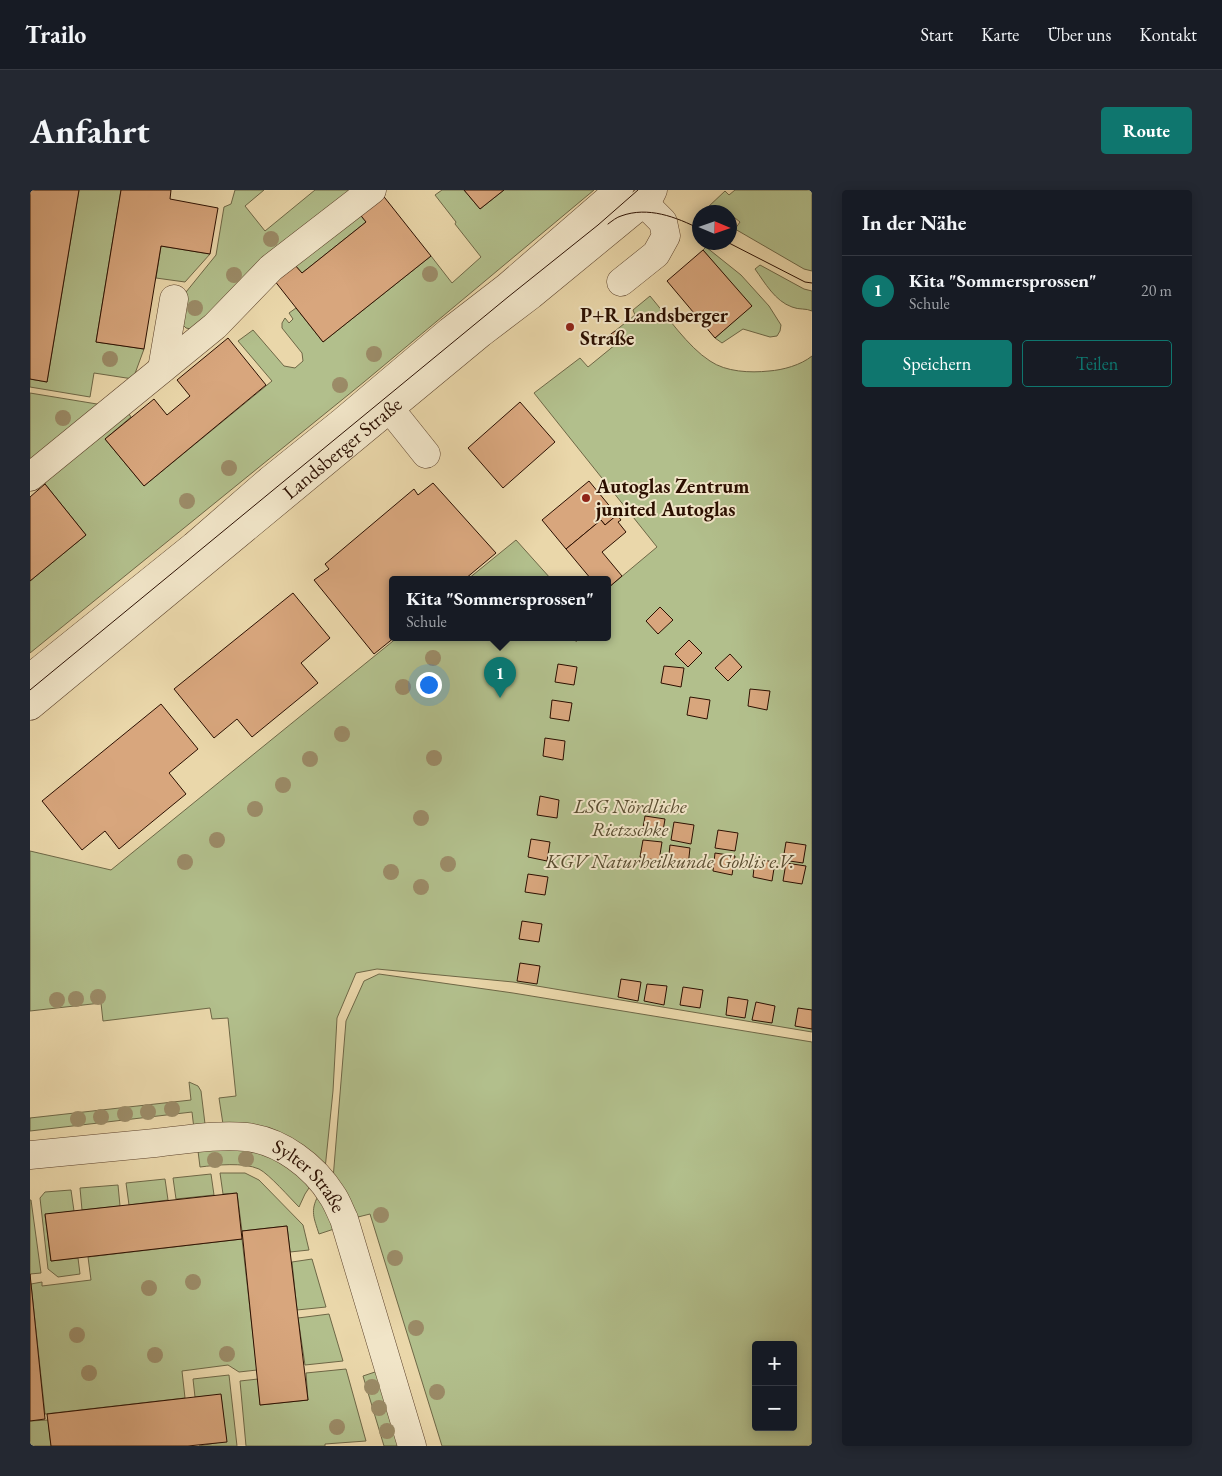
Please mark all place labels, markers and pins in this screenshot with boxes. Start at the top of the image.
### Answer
place label: P+R Landsberger Straße [580,302,729,351]
marker: P+R Landsberger Straße [564,321,576,333]
place label: Autoglas Zentrum junited Autoglas [595,473,749,522]
marker: Autoglas Zentrum junited Autoglas [580,492,592,504]
pin: 1 [484,657,516,698]

